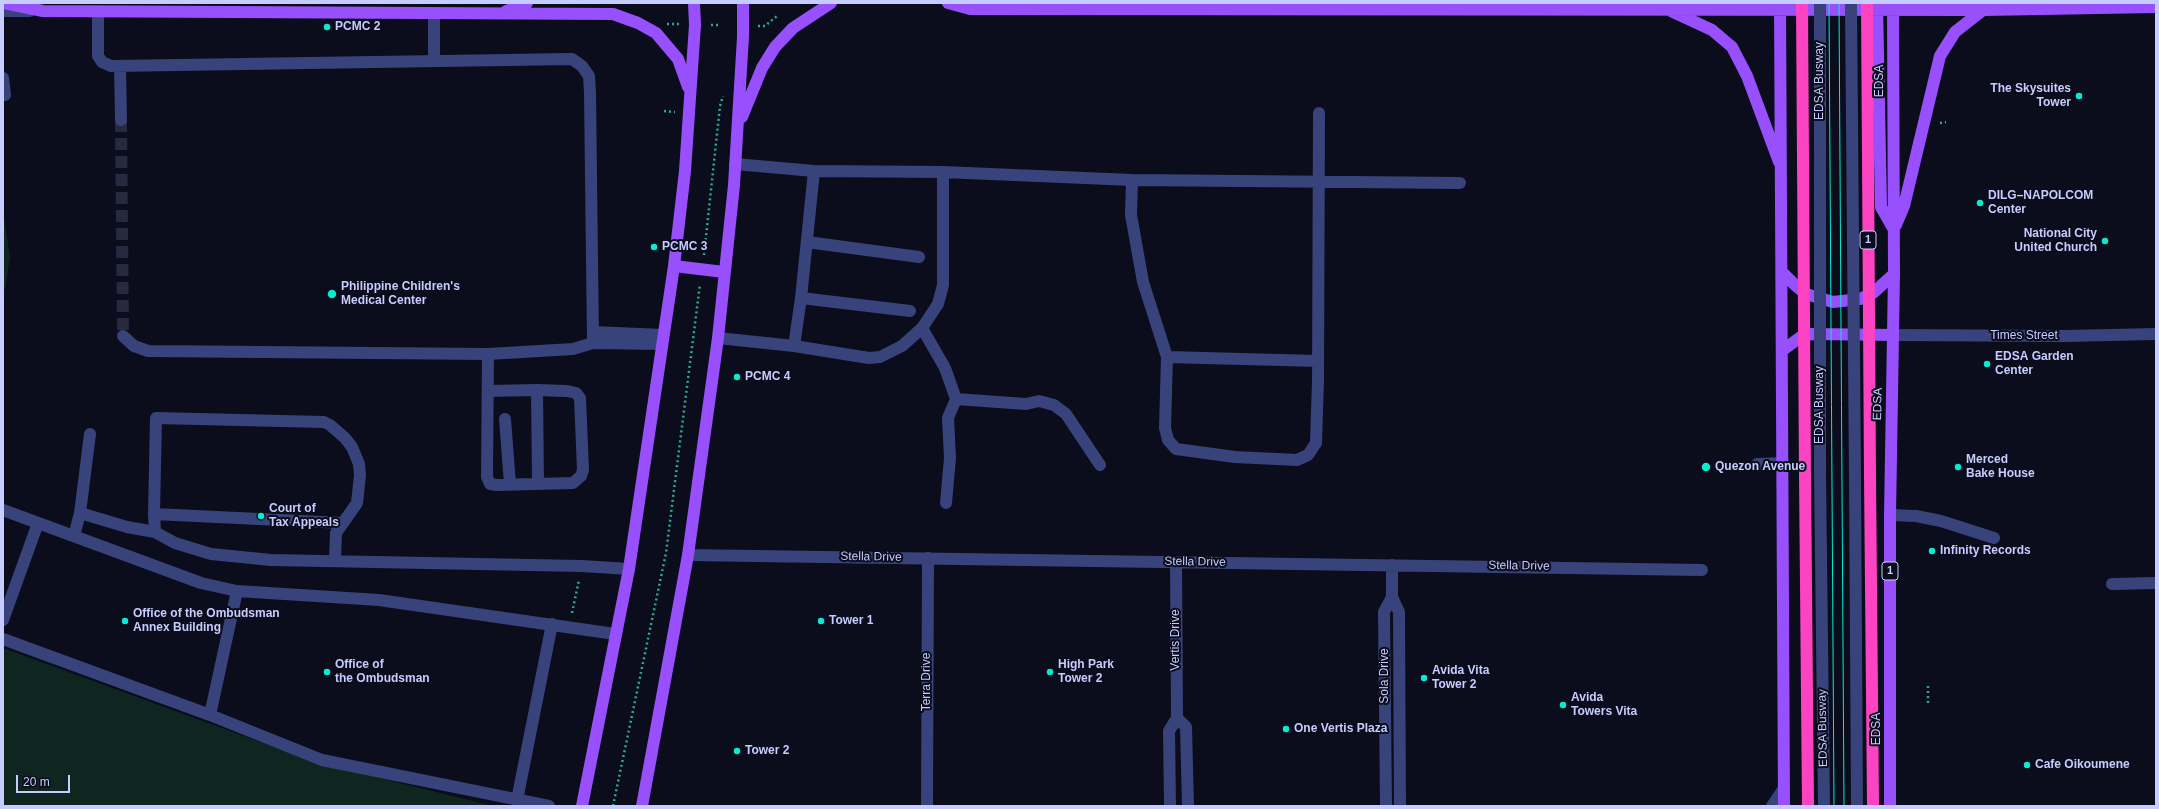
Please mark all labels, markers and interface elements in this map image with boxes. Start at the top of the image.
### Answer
place label: PCMC 2 [335,20,380,34]
marker: PCMC 2 [322,22,332,32]
street label: EDSA Busway [1813,42,1827,120]
street label: EDSA [1873,65,1887,97]
place label: The Skysuites Tower [1990,82,2071,110]
marker: The Skysuites Tower [2074,91,2084,101]
place label: DILG–NAPOLCOM Center [1988,189,2093,217]
marker: DILG–NAPOLCOM Center [1975,198,1985,208]
place label: National City United Church [2014,227,2097,255]
road number: 1 [1860,231,1876,249]
marker: National City United Church [2100,236,2110,246]
place label: PCMC 3 [662,240,707,254]
marker: PCMC 3 [649,242,659,252]
place label: Philippine Children's Medical Center [341,280,460,308]
marker: Philippine Children's Medical Center [326,288,338,300]
street label: Times Street [1990,329,2058,343]
place label: EDSA Garden Center [1995,350,2074,378]
marker: EDSA Garden Center [1982,359,1992,369]
street label: EDSA Busway [1813,366,1827,444]
place label: PCMC 4 [745,370,790,384]
marker: PCMC 4 [732,372,742,382]
street label: EDSA [1871,388,1885,420]
place label: Merced Bake House [1966,453,2035,481]
place label: Quezon Avenue [1715,460,1805,474]
marker: Quezon Avenue [1700,461,1712,473]
marker: Merced Bake House [1953,462,1963,472]
place label: Court of Tax Appeals [269,502,339,530]
marker: Court of Tax Appeals [256,511,266,521]
place label: Infinity Records [1940,544,2031,558]
marker: Infinity Records [1927,546,1937,556]
street label: Stella Drive [840,549,902,565]
street label: Stella Drive [1164,554,1226,570]
street label: Stella Drive [1488,558,1550,574]
road number: 1 [1882,562,1898,580]
place label: Office of the Ombudsman Annex Building [133,607,280,635]
street label: Vertis Drive [1169,609,1183,671]
place label: Tower 1 [829,614,873,628]
marker: Office of the Ombudsman Annex Building [120,616,130,626]
marker: Tower 1 [816,616,826,626]
street label: Sola Drive [1378,648,1392,704]
street label: Terra Drive [920,653,934,711]
place label: Office of the Ombudsman [335,658,430,686]
place label: High Park Tower 2 [1058,658,1114,686]
place label: Avida Vita Tower 2 [1432,664,1489,692]
marker: Office of the Ombudsman [322,667,332,677]
marker: High Park Tower 2 [1045,667,1055,677]
marker: Avida Vita Tower 2 [1419,673,1429,683]
street label: EDSA Busway [1815,689,1831,767]
place label: Avida Towers Vita [1571,691,1637,719]
marker: Avida Towers Vita [1558,700,1568,710]
street label: EDSA [1870,713,1884,745]
place label: One Vertis Plaza [1294,722,1387,736]
marker: One Vertis Plaza [1281,724,1291,734]
place label: Tower 2 [745,744,789,758]
marker: Tower 2 [732,746,742,756]
place label: Cafe Oikoumene [2035,758,2130,772]
marker: Cafe Oikoumene [2022,760,2032,770]
scale bar [18,767,72,793]
text: 20 m [23,775,50,789]

